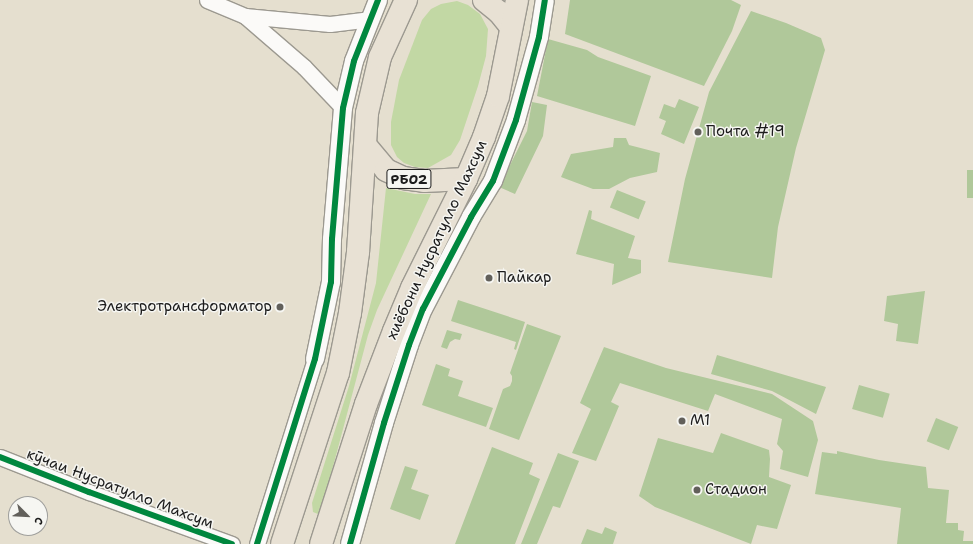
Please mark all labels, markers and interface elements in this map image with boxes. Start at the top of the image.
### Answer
place label: Почта #19 [706,123,785,141]
marker: Почта #19 [693,127,703,137]
street label: хиёбони Нусратулло Махсум [383,137,491,343]
road number: РБ02 [386,167,432,191]
place label: Пайкар [497,269,551,287]
marker: Пайкар [484,273,494,283]
place label: Электротрансформатор [97,298,272,316]
marker: Электротрансформатор [275,302,285,312]
place label: М1 [690,412,710,430]
marker: М1 [677,416,687,426]
street label: кӯчаи Нусратулло Махсум [24,445,216,533]
place label: Стадион [705,481,767,499]
marker: Стадион [692,485,702,495]
north arrow [8,496,48,536]
text: С [30,515,47,527]

